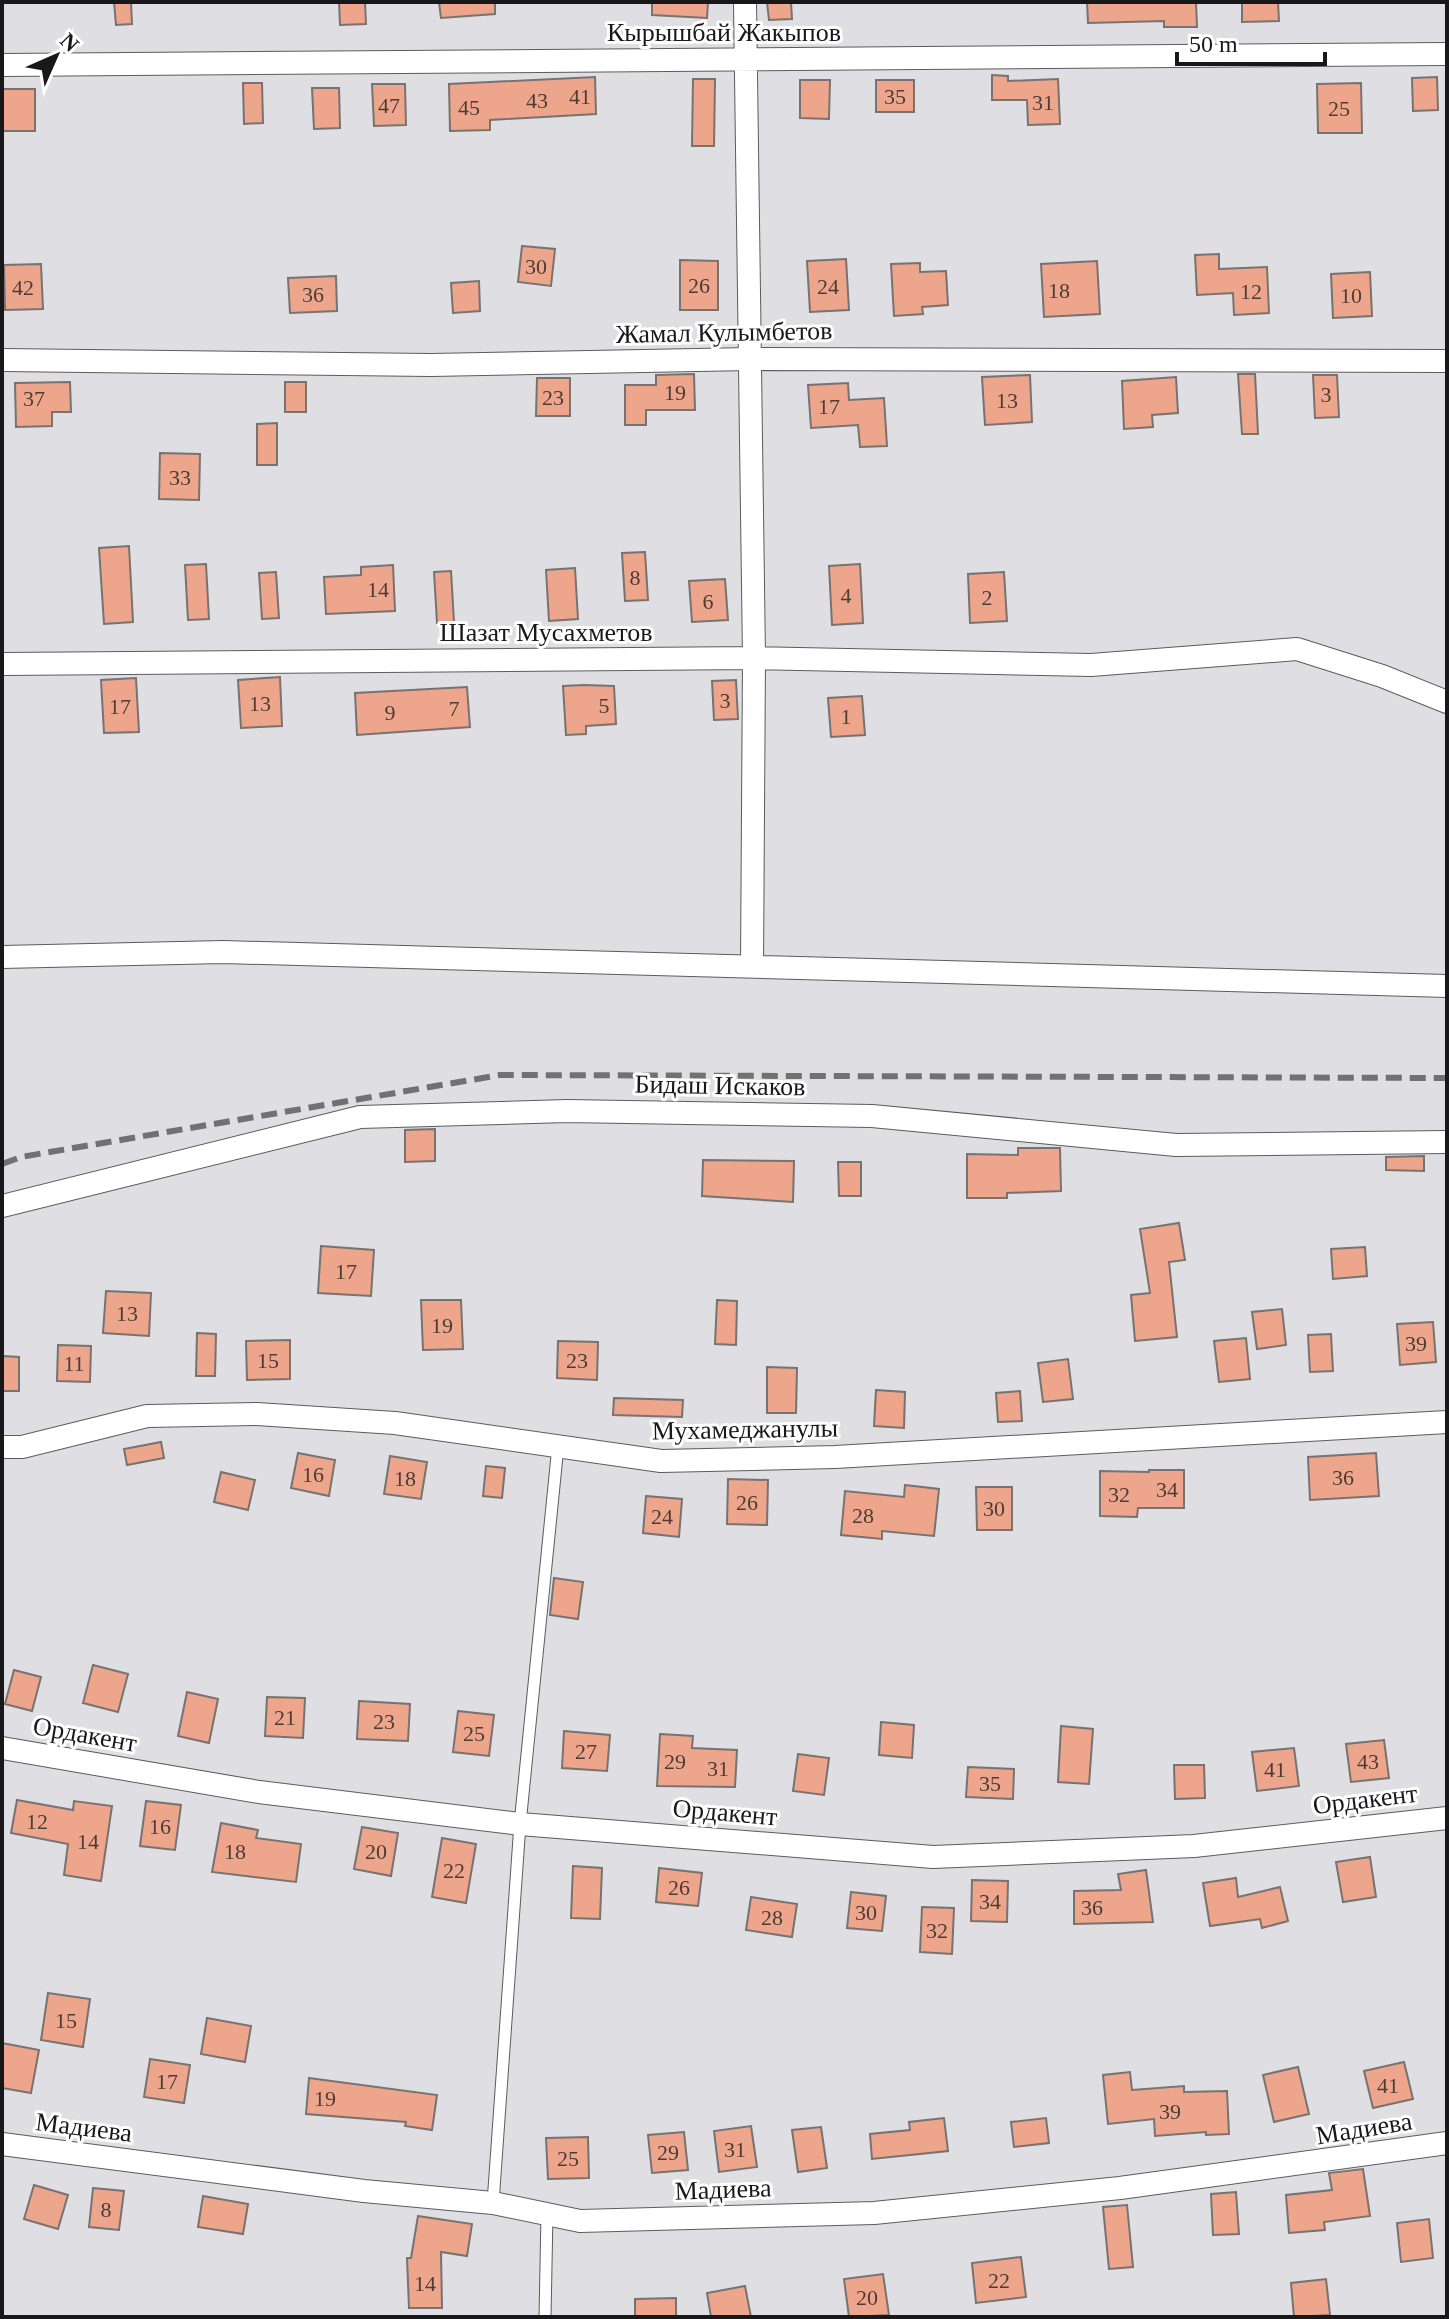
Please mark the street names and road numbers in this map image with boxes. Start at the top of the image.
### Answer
street label: Кырышбай Жакыпов [607,18,841,47]
street label: Жамал Кулымбетов [615,316,833,349]
street label: Шазат Мусахметов [440,618,652,647]
street label: Бидаш Искаков [634,1070,806,1101]
street label: Мухамеджанулы [652,1413,838,1446]
street label: Ордакент [31,1711,139,1758]
street label: Ордакент [1311,1779,1419,1820]
street label: Ордакент [671,1793,779,1832]
street label: Мадиева [34,2107,134,2148]
street label: Мадиева [1314,2107,1415,2150]
street label: Мадиева [674,2173,772,2206]

